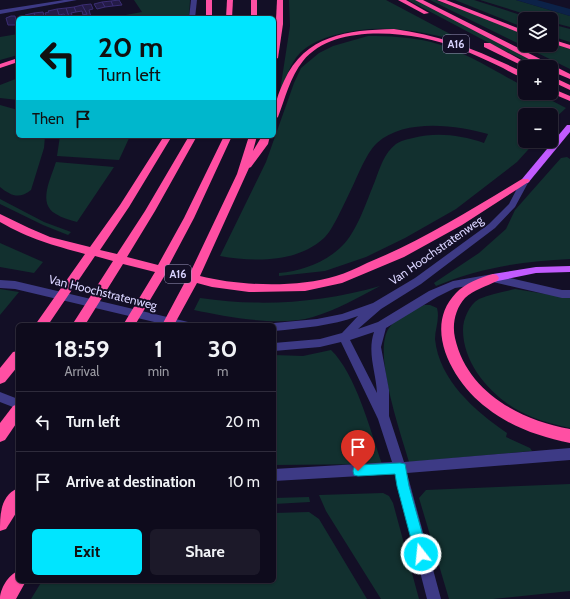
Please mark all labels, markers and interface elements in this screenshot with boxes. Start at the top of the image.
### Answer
map controls [518,12,558,148]
button: layers [518,12,558,52]
text: 20 m [98,30,163,64]
icon: left [32,32,84,84]
road number: A16 [443,35,469,53]
button: + [518,60,558,100]
text: Turn left [98,64,161,86]
icon: arrive [72,108,94,130]
button: − [518,108,558,148]
text: Then [32,110,64,128]
street label: Van Hoochstratenweg [386,211,487,288]
road number: A16 [165,265,191,283]
street label: Van Hoochstratenweg [47,271,160,313]
text: 18:59 [54,334,109,363]
text: 1 [154,334,163,363]
text: 30 [208,334,238,363]
text: Arrival [65,363,99,379]
text: min [148,363,169,379]
text: m [217,363,228,379]
icon: left [32,411,54,433]
text: Turn left [66,413,120,431]
text: 20 m [225,413,260,431]
pin [341,430,375,471]
icon: arrive [347,436,369,458]
icon: arrive [32,471,54,493]
text: Arrive at destination [66,473,196,491]
text: 10 m [228,473,260,491]
button: Exit [32,529,142,575]
button: Share [150,529,260,575]
position arrow [400,533,442,575]

